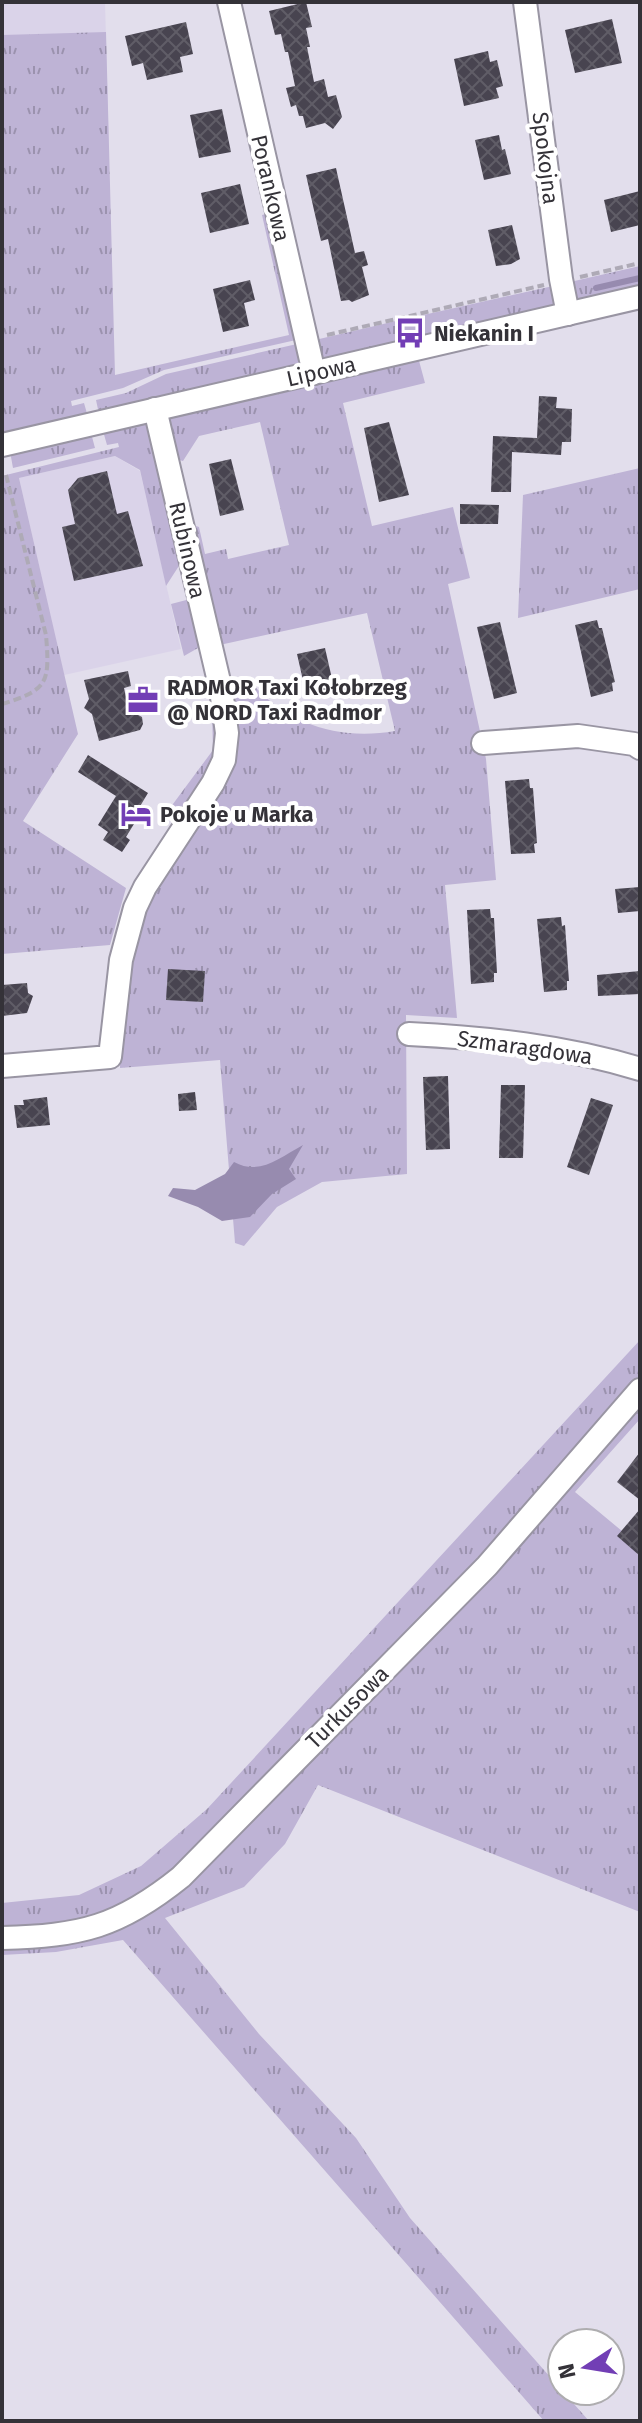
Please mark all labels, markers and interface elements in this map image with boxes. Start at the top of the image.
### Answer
street label: Spokojna [526,110,565,206]
street label: Porankowa [245,132,296,244]
bus stop icon: Niekanin I [393,316,427,350]
place label: Niekanin I [434,320,534,347]
street label: Lipowa [284,350,359,393]
street label: Rubinowa [163,499,212,601]
place label: RADMOR Taxi Kołobrzeg @ NORD Taxi Radmor [167,674,408,726]
office icon: RADMOR Taxi Kołobrzeg @ NORD Taxi Radmor [126,683,160,717]
hotel icon: Pokoje u Marka [119,797,153,831]
place label: Pokoje u Marka [160,801,313,828]
street label: Szmaragdowa [456,1025,594,1070]
street label: Turkusowa [300,1660,394,1754]
north arrow [546,2327,626,2407]
text: N [552,2361,582,2381]

